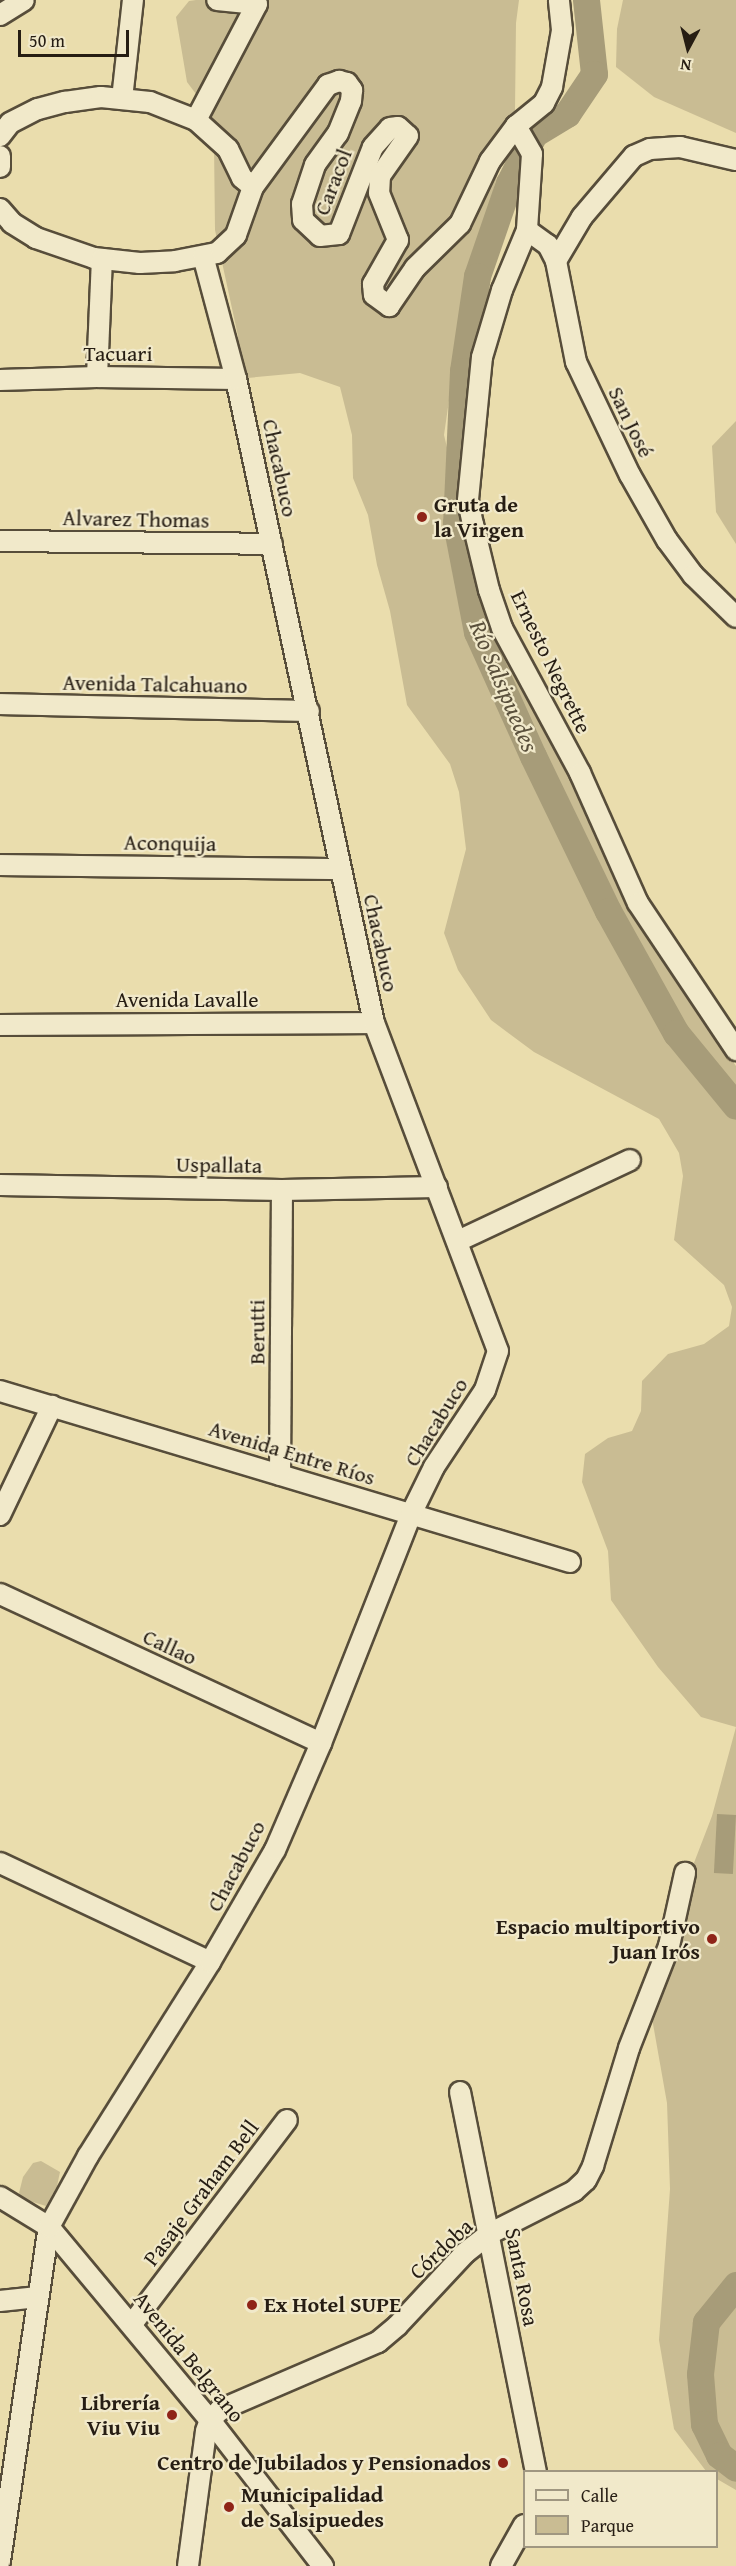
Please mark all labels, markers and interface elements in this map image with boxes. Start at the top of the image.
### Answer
scale bar [21,18,132,56]
north arrow [658,18,718,78]
text: 50 m [29,27,65,54]
text: N [679,53,693,78]
street label: Caracol [308,145,358,219]
street label: Tacuari [83,341,153,367]
street label: San José [603,382,659,462]
street label: Chacabuco [257,417,303,519]
place label: Gruta de la Virgen [434,491,524,542]
street label: Alvarez Thomas [62,505,210,533]
marker: Gruta de la Virgen [415,510,429,524]
street label: Ernesto Negrette [505,586,597,738]
water label: Río Salsipuedes [463,616,545,756]
street label: Avenida Talcahuano [62,669,248,699]
street label: Aconquija [123,829,217,857]
street label: Chacabuco [358,892,404,994]
street label: Avenida Lavalle [116,987,258,1013]
street label: Uspallata [176,1151,262,1179]
street label: Berutti [244,1299,270,1365]
street label: Chacabuco [399,1373,473,1471]
street label: Avenida Entre Ríos [206,1415,378,1491]
street label: Callao [139,1623,201,1671]
street label: Chacabuco [201,1816,271,1916]
place label: Espacio multiportivo Juan Irós [496,1913,700,1964]
marker: Espacio multiportivo Juan Irós [705,1932,719,1946]
street label: Pasaje Graham Bell [138,2115,264,2271]
street label: Córdoba [404,2213,478,2285]
street label: Santa Rosa [500,2226,544,2328]
street label: Avenida Belgrano [128,2286,250,2428]
place label: Ex Hotel SUPE [264,2292,401,2318]
marker: Ex Hotel SUPE [245,2298,259,2312]
place label: Librería Viu Viu [81,2389,160,2440]
marker: Librería Viu Viu [165,2408,179,2422]
place label: Centro de Jubilados y Pensionados [157,2450,491,2476]
marker: Centro de Jubilados y Pensionados [496,2456,510,2470]
legend [523,2470,718,2548]
place label: Municipalidad de Salsipuedes [241,2481,384,2532]
text: Calle [581,2482,618,2509]
marker: Municipalidad de Salsipuedes [222,2500,236,2514]
text: Parque [581,2512,634,2539]

